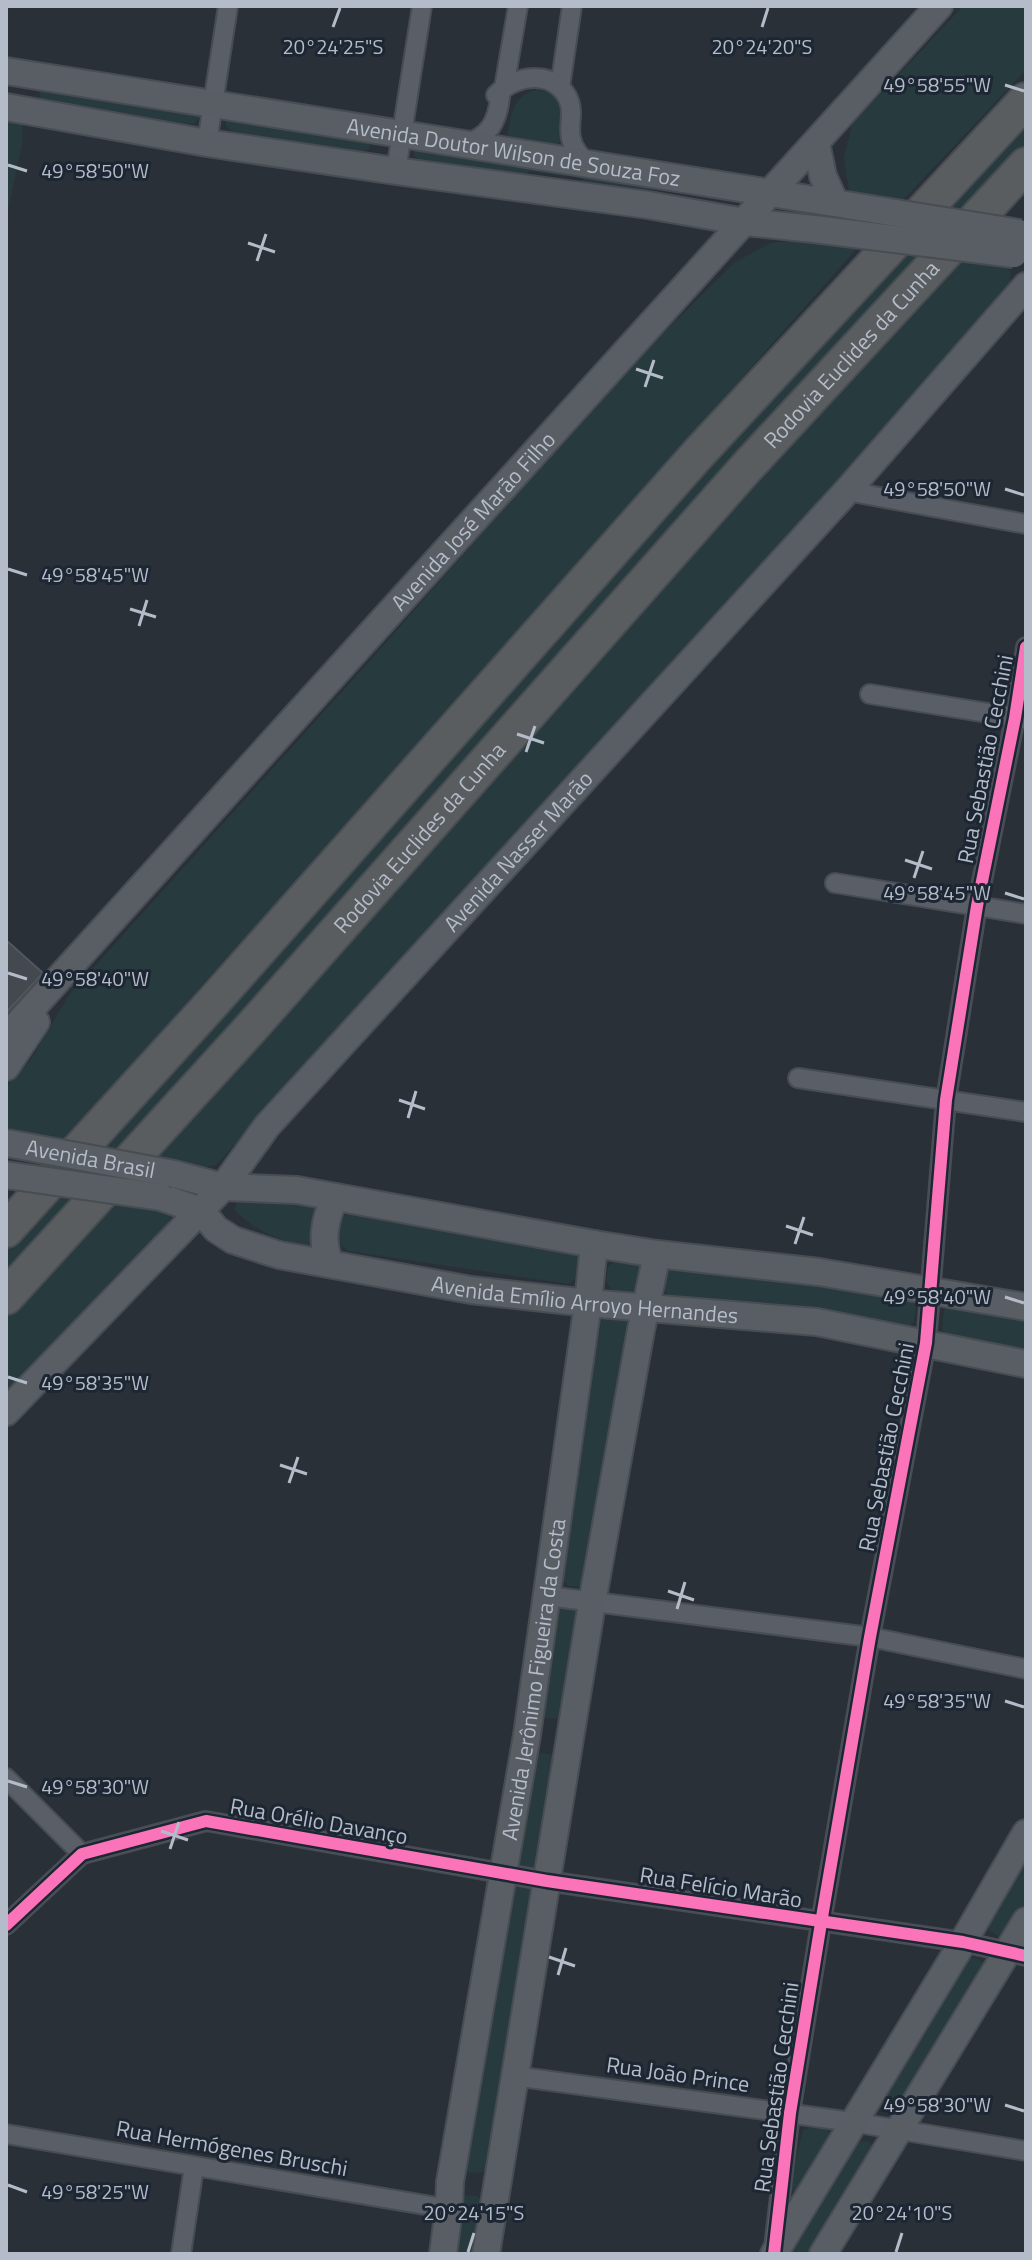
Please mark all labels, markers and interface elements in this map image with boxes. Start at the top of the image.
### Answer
text: 20°24'25"S [283,31,383,62]
text: 20°24'20"S [712,31,812,62]
text: 49°58'55"W [883,69,991,100]
street label: Avenida Doutor Wilson de Souza Foz [344,109,683,195]
text: 49°58'50"W [41,155,149,186]
street label: Rodovia Euclides da Cunha [755,252,947,456]
street label: Avenida José Marão Filho [383,423,563,618]
text: 49°58'50"W [883,473,991,504]
text: 49°58'45"W [41,559,149,590]
street label: Rua Sebastião Cecchini [948,652,1022,866]
street label: Rodovia Euclides da Cunha [325,734,514,941]
street label: Avenida Nasser Marão [435,763,601,940]
text: 49°58'45"W [883,877,991,908]
text: 49°58'40"W [41,963,149,994]
street label: Avenida Brasil [23,1130,158,1187]
street label: Avenida Emílio Arroyo Hernandes [429,1266,740,1332]
text: 49°58'40"W [883,1281,991,1312]
street label: Rua Sebastião Cecchini [849,1340,923,1554]
text: 49°58'35"W [41,1367,149,1398]
street label: Avenida Jerônimo Figueira da Costa [492,1516,574,1843]
text: 49°58'35"W [883,1685,991,1716]
text: 49°58'30"W [41,1771,149,1802]
street label: Rua Orélio Davanço [227,1789,411,1853]
street label: Rua Felício Marão [637,1857,805,1917]
street label: Rua Sebastião Cecchini [744,1980,808,2194]
street label: Rua João Prince [604,2047,752,2101]
text: 49°58'30"W [883,2089,991,2120]
street label: Rua Hermógenes Bruschi [114,2111,350,2185]
text: 49°58'25"W [41,2176,149,2207]
text: 20°24'15"S [424,2197,524,2228]
text: 20°24'10"S [852,2197,952,2228]

